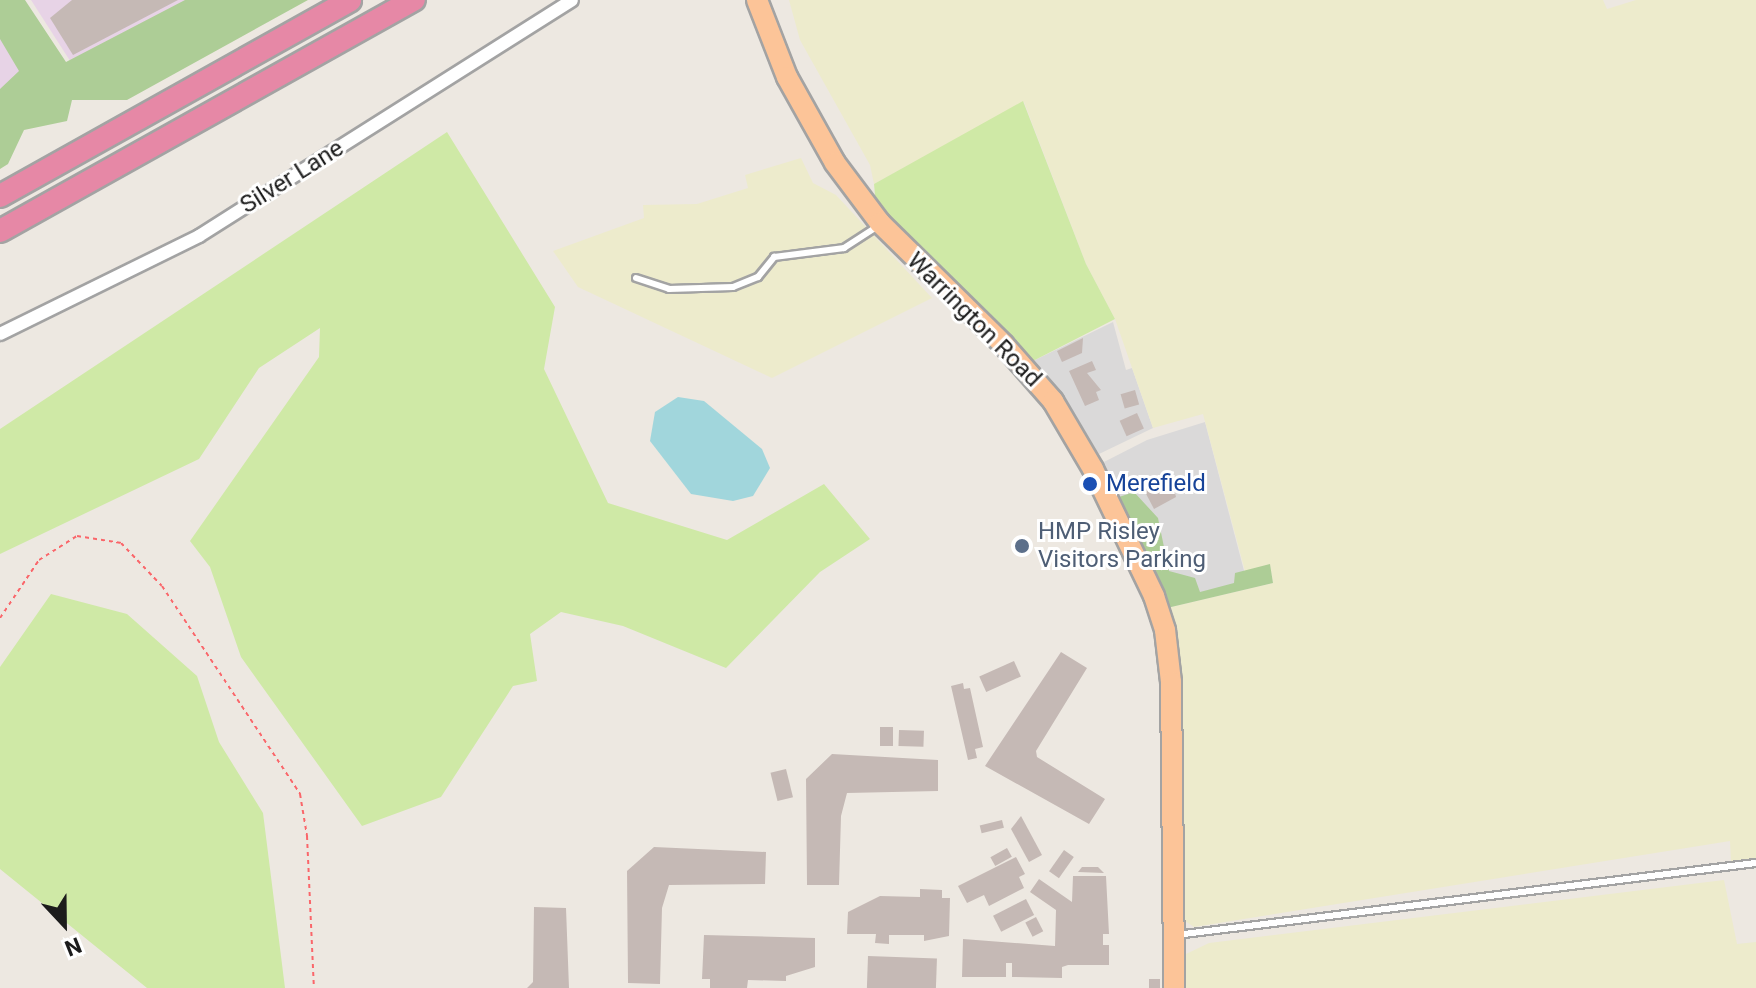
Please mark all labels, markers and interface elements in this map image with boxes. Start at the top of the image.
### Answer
street label: Silver Lane [235,134,349,220]
street label: Warrington Road [901,247,1047,393]
place label: Merefield [1106,470,1206,498]
marker: Merefield [1081,475,1099,493]
place label: HMP Risley Visitors Parking [1038,518,1206,574]
marker: HMP Risley Visitors Parking [1013,537,1031,555]
north arrow [24,884,104,964]
text: N [61,932,85,961]

